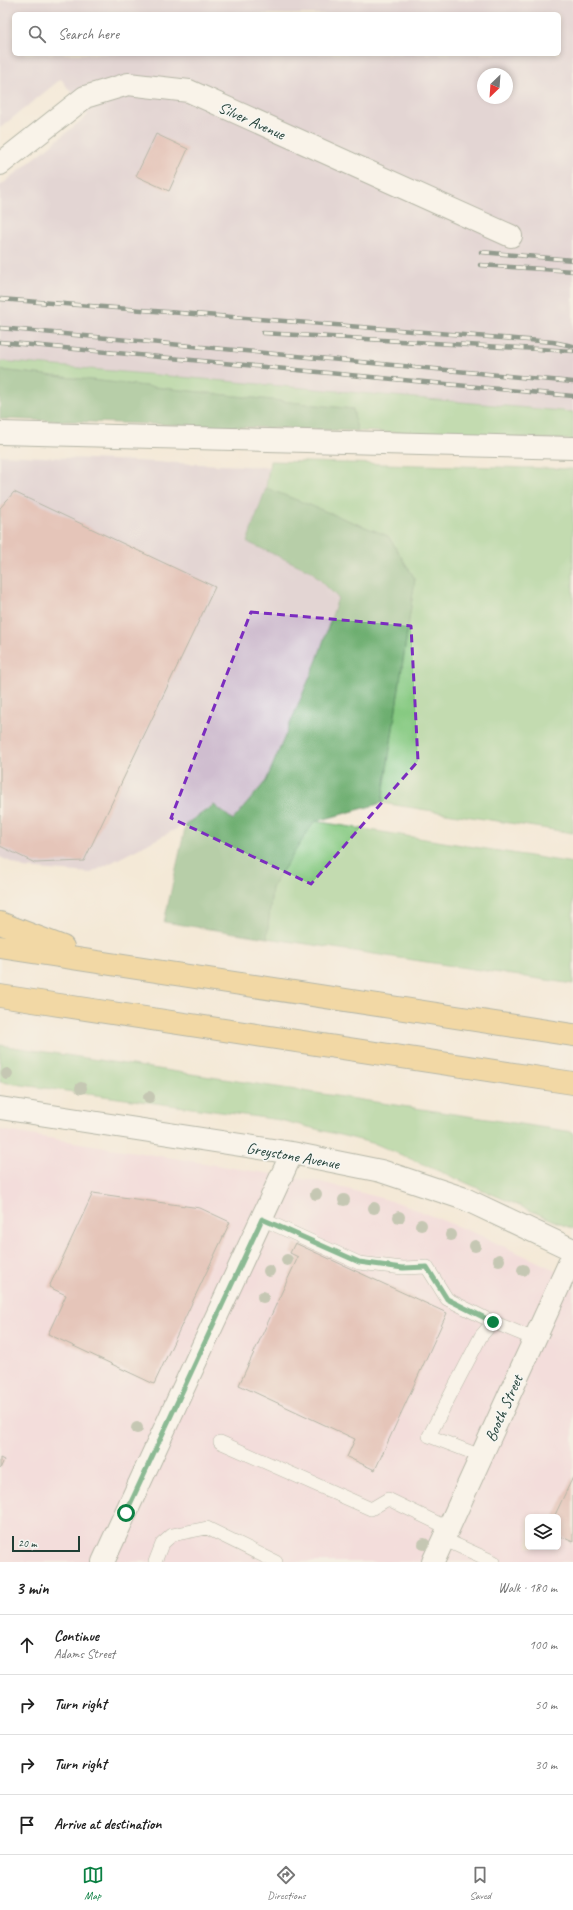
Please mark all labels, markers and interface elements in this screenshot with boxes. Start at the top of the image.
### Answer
search box [12,12,561,56]
icon: search [26,23,48,45]
text: Search here [58,25,119,44]
north arrow [477,68,513,104]
street label: Silver Avenue [215,97,290,145]
street label: Greystone Avenue [245,1138,342,1174]
route end [484,1313,502,1331]
street label: Booth Street [480,1371,528,1445]
route start [117,1504,135,1522]
map controls [525,1514,561,1550]
button: layers [525,1514,561,1550]
scale bar [12,1534,80,1553]
text: 20 m [18,1536,37,1550]
text: 3 min [16,1578,49,1599]
text: Walk · 180 m [498,1580,557,1596]
text: Continue [54,1627,99,1646]
icon: ahead [16,1634,38,1656]
text: 100 m [529,1637,557,1653]
text: Adams Street [54,1646,115,1662]
icon: right [16,1694,38,1716]
text: Turn right [54,1695,107,1714]
text: 50 m [535,1697,557,1713]
icon: right [16,1754,38,1776]
text: Turn right [54,1755,107,1774]
text: 30 m [535,1757,557,1773]
icon: arrive [16,1814,38,1836]
text: Arrive at destination [54,1815,161,1834]
tab: Map [82,1864,104,1902]
tab: Directions [267,1864,306,1902]
tab: Saved [469,1864,491,1902]

